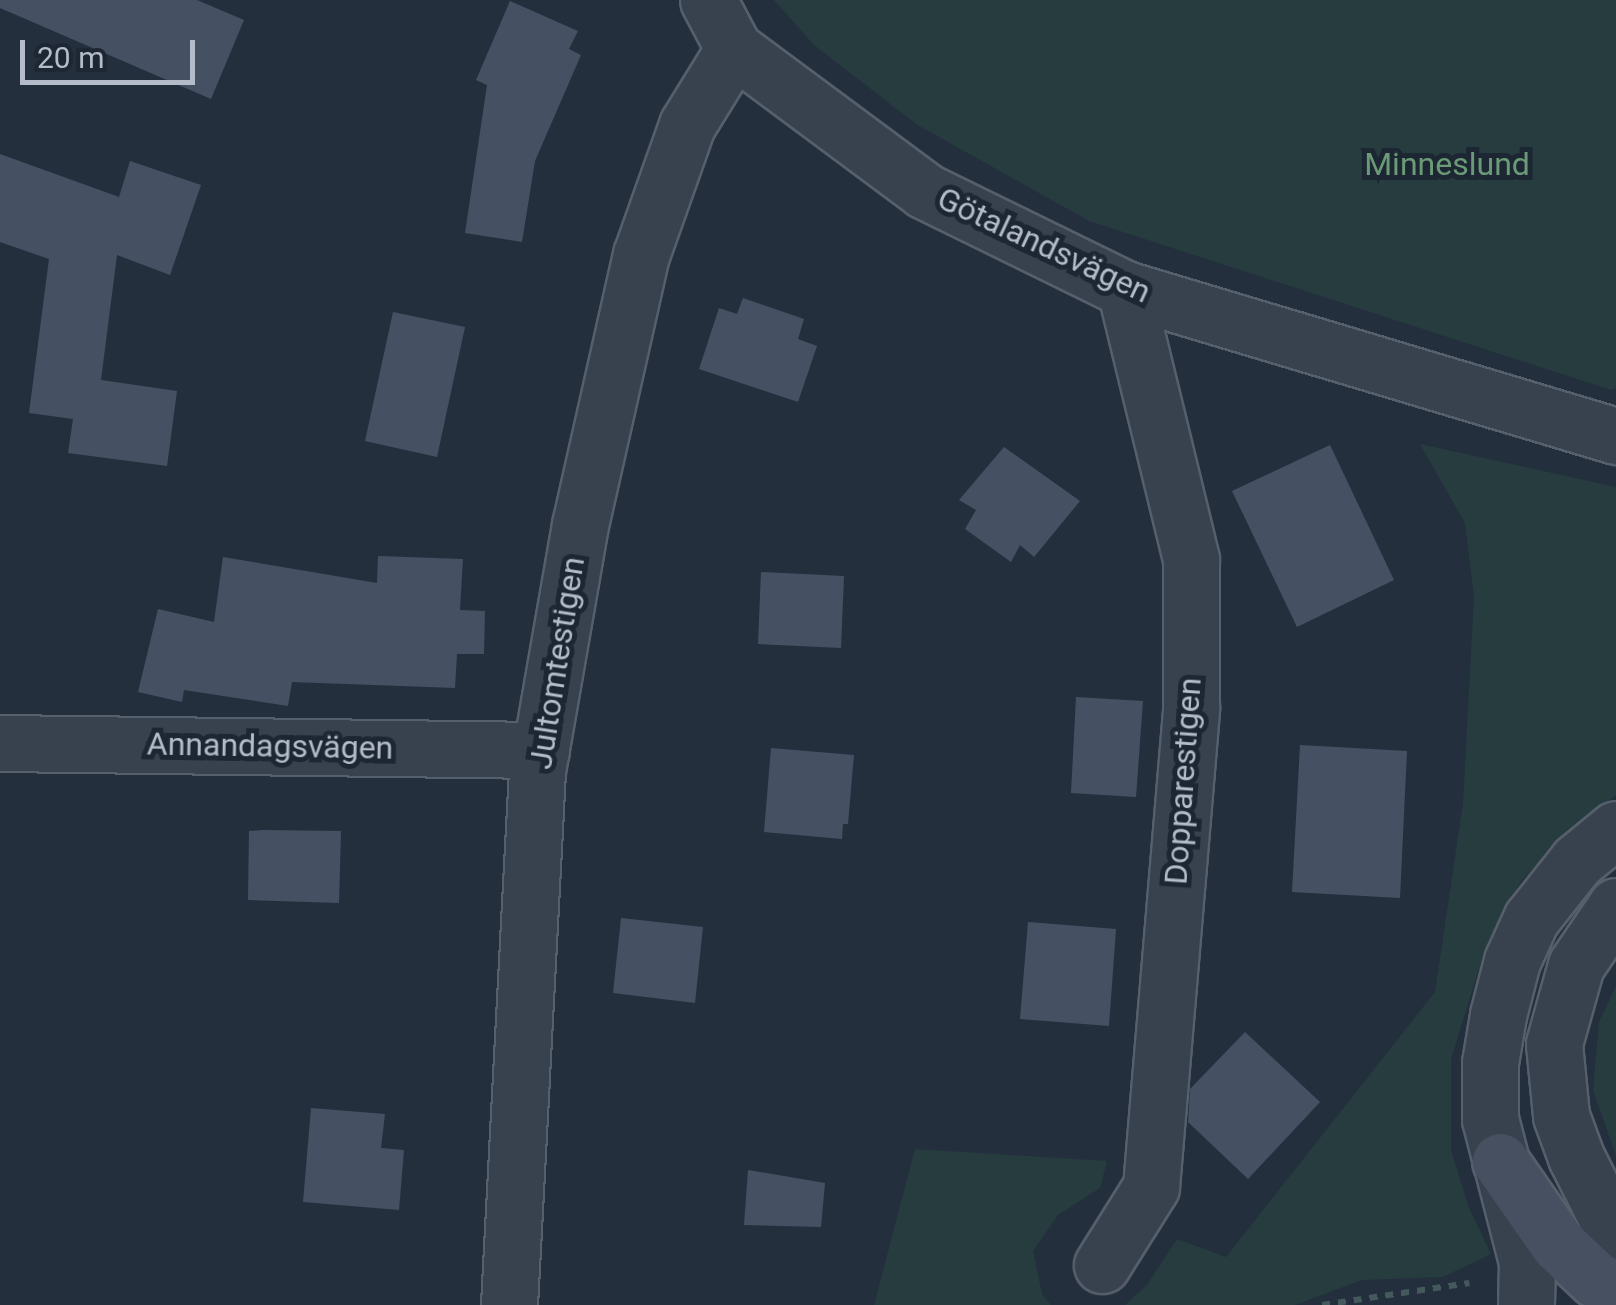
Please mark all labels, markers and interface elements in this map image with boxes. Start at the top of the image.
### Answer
scale bar [25,20,200,82]
text: 20 m [37,40,104,75]
park label: Minneslund [1364,145,1530,183]
street label: Götalandsvägen [931,179,1157,311]
street label: Jultomtestigen [521,554,593,772]
street label: Dopparestigen [1157,676,1209,886]
street label: Annandagsvägen [146,725,394,767]

